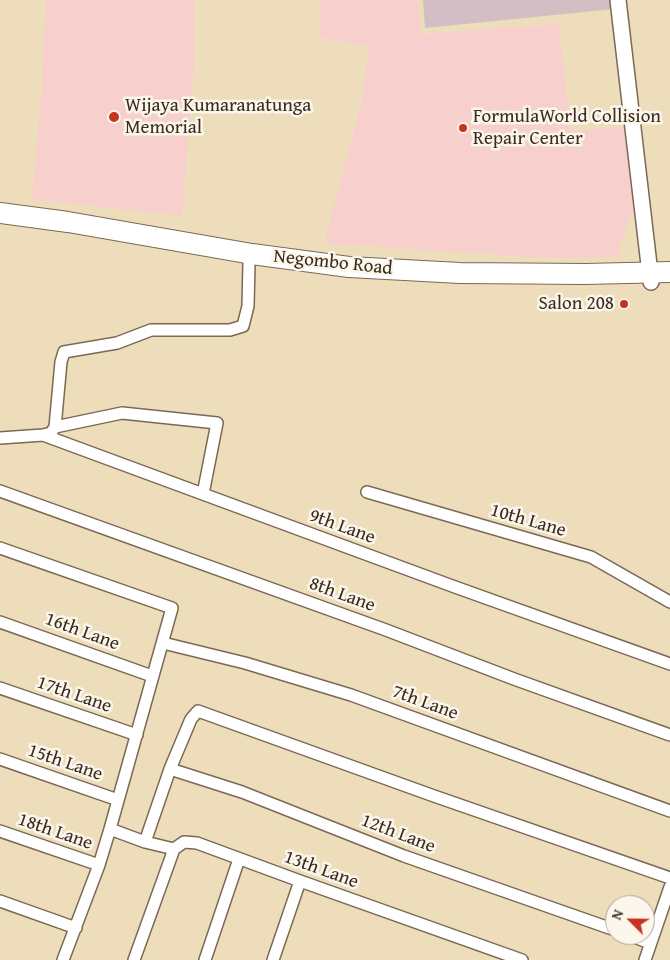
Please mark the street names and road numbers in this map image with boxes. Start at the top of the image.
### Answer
street label: Negombo Road [272,245,394,281]
street label: 10th Lane [488,499,568,543]
street label: 9th Lane [306,505,378,549]
street label: 8th Lane [306,573,378,617]
street label: 16th Lane [42,608,122,656]
street label: 17th Lane [34,672,114,718]
street label: 7th Lane [389,681,461,725]
street label: 15th Lane [25,740,105,786]
street label: 18th Lane [15,809,95,855]
street label: 12th Lane [358,809,438,859]
street label: 13th Lane [281,846,361,894]

